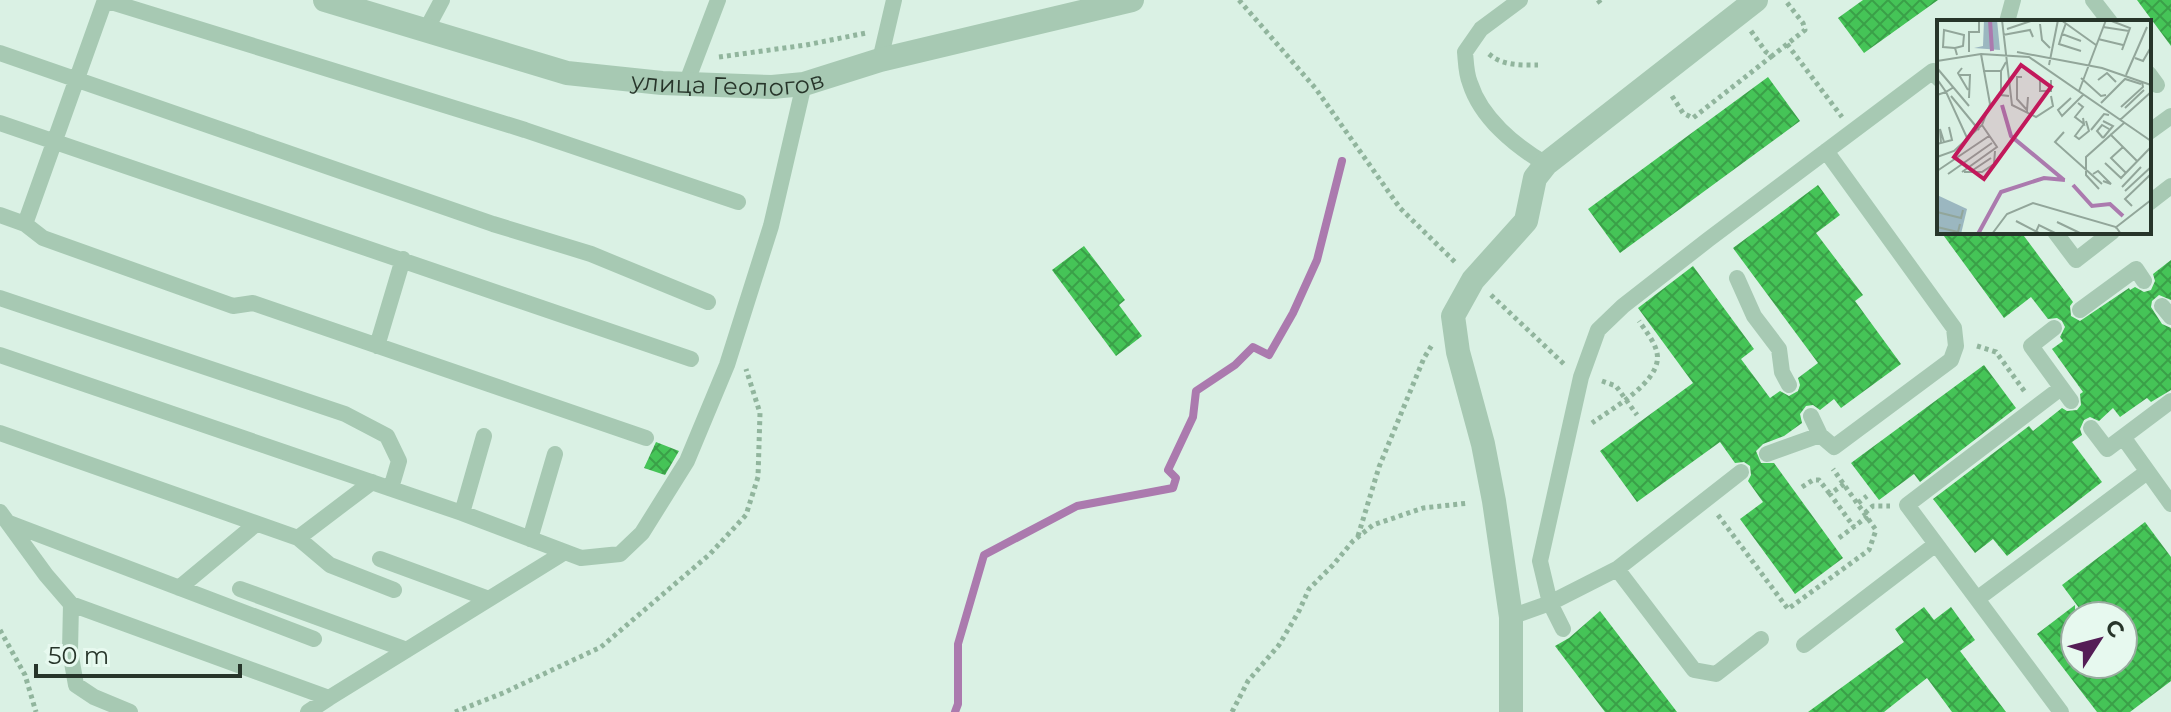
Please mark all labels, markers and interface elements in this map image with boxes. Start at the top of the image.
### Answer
inset map [1937,20,2151,234]
street label: улица Геологов [629,64,828,102]
north arrow [2059,600,2139,680]
text: С [2099,614,2130,643]
scale bar [36,628,240,678]
text: 50 m [48,641,109,670]

